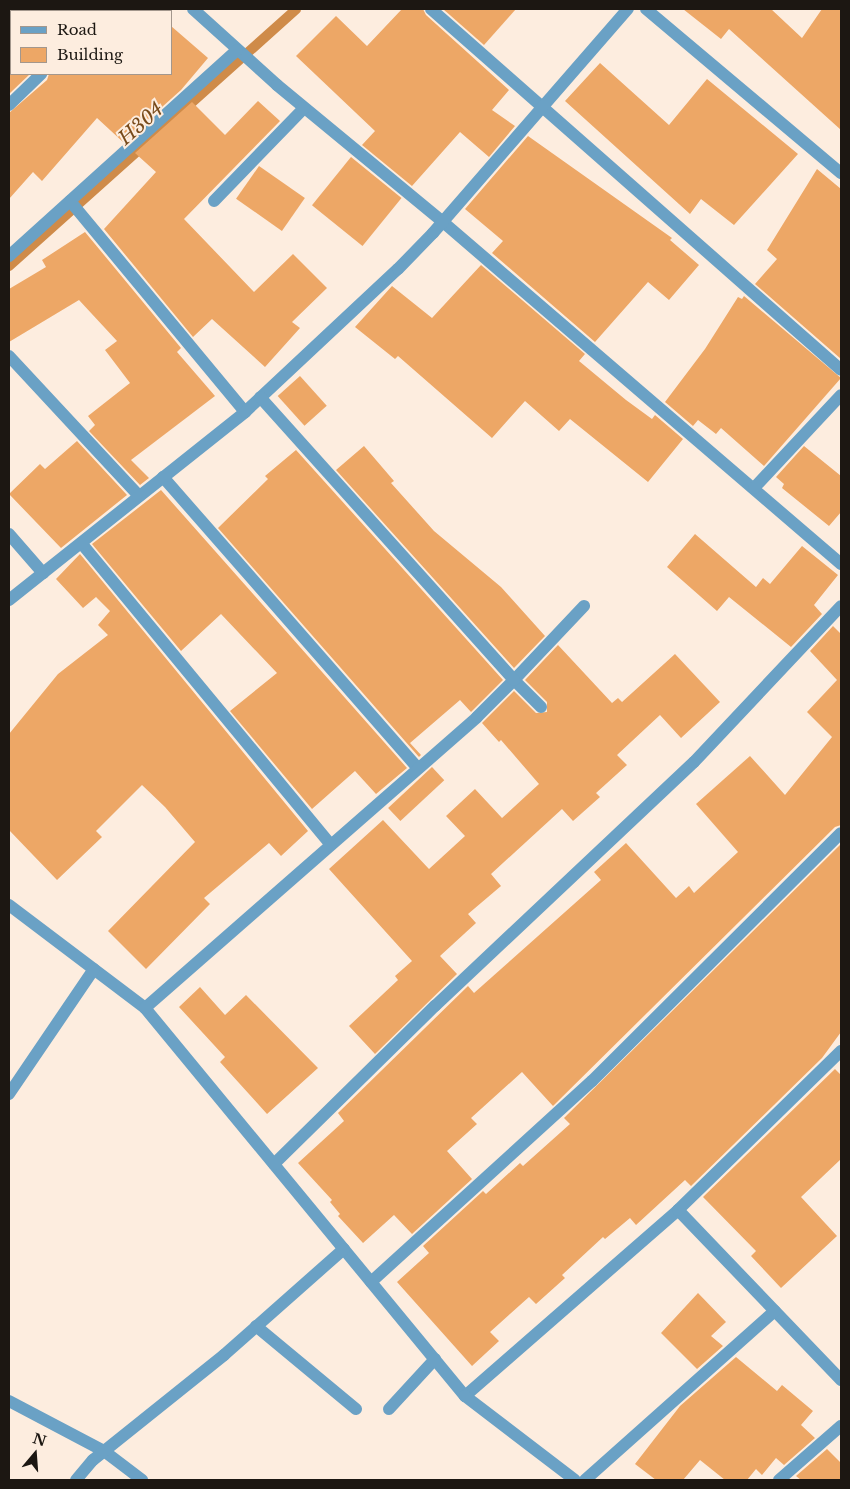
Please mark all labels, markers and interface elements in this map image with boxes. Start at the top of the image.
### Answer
legend [10,10,172,75]
text: Road [57,20,97,39]
text: Building [57,45,123,64]
water label: H304 [114,98,168,150]
north arrow [10,1429,60,1479]
text: N [31,1429,49,1450]

